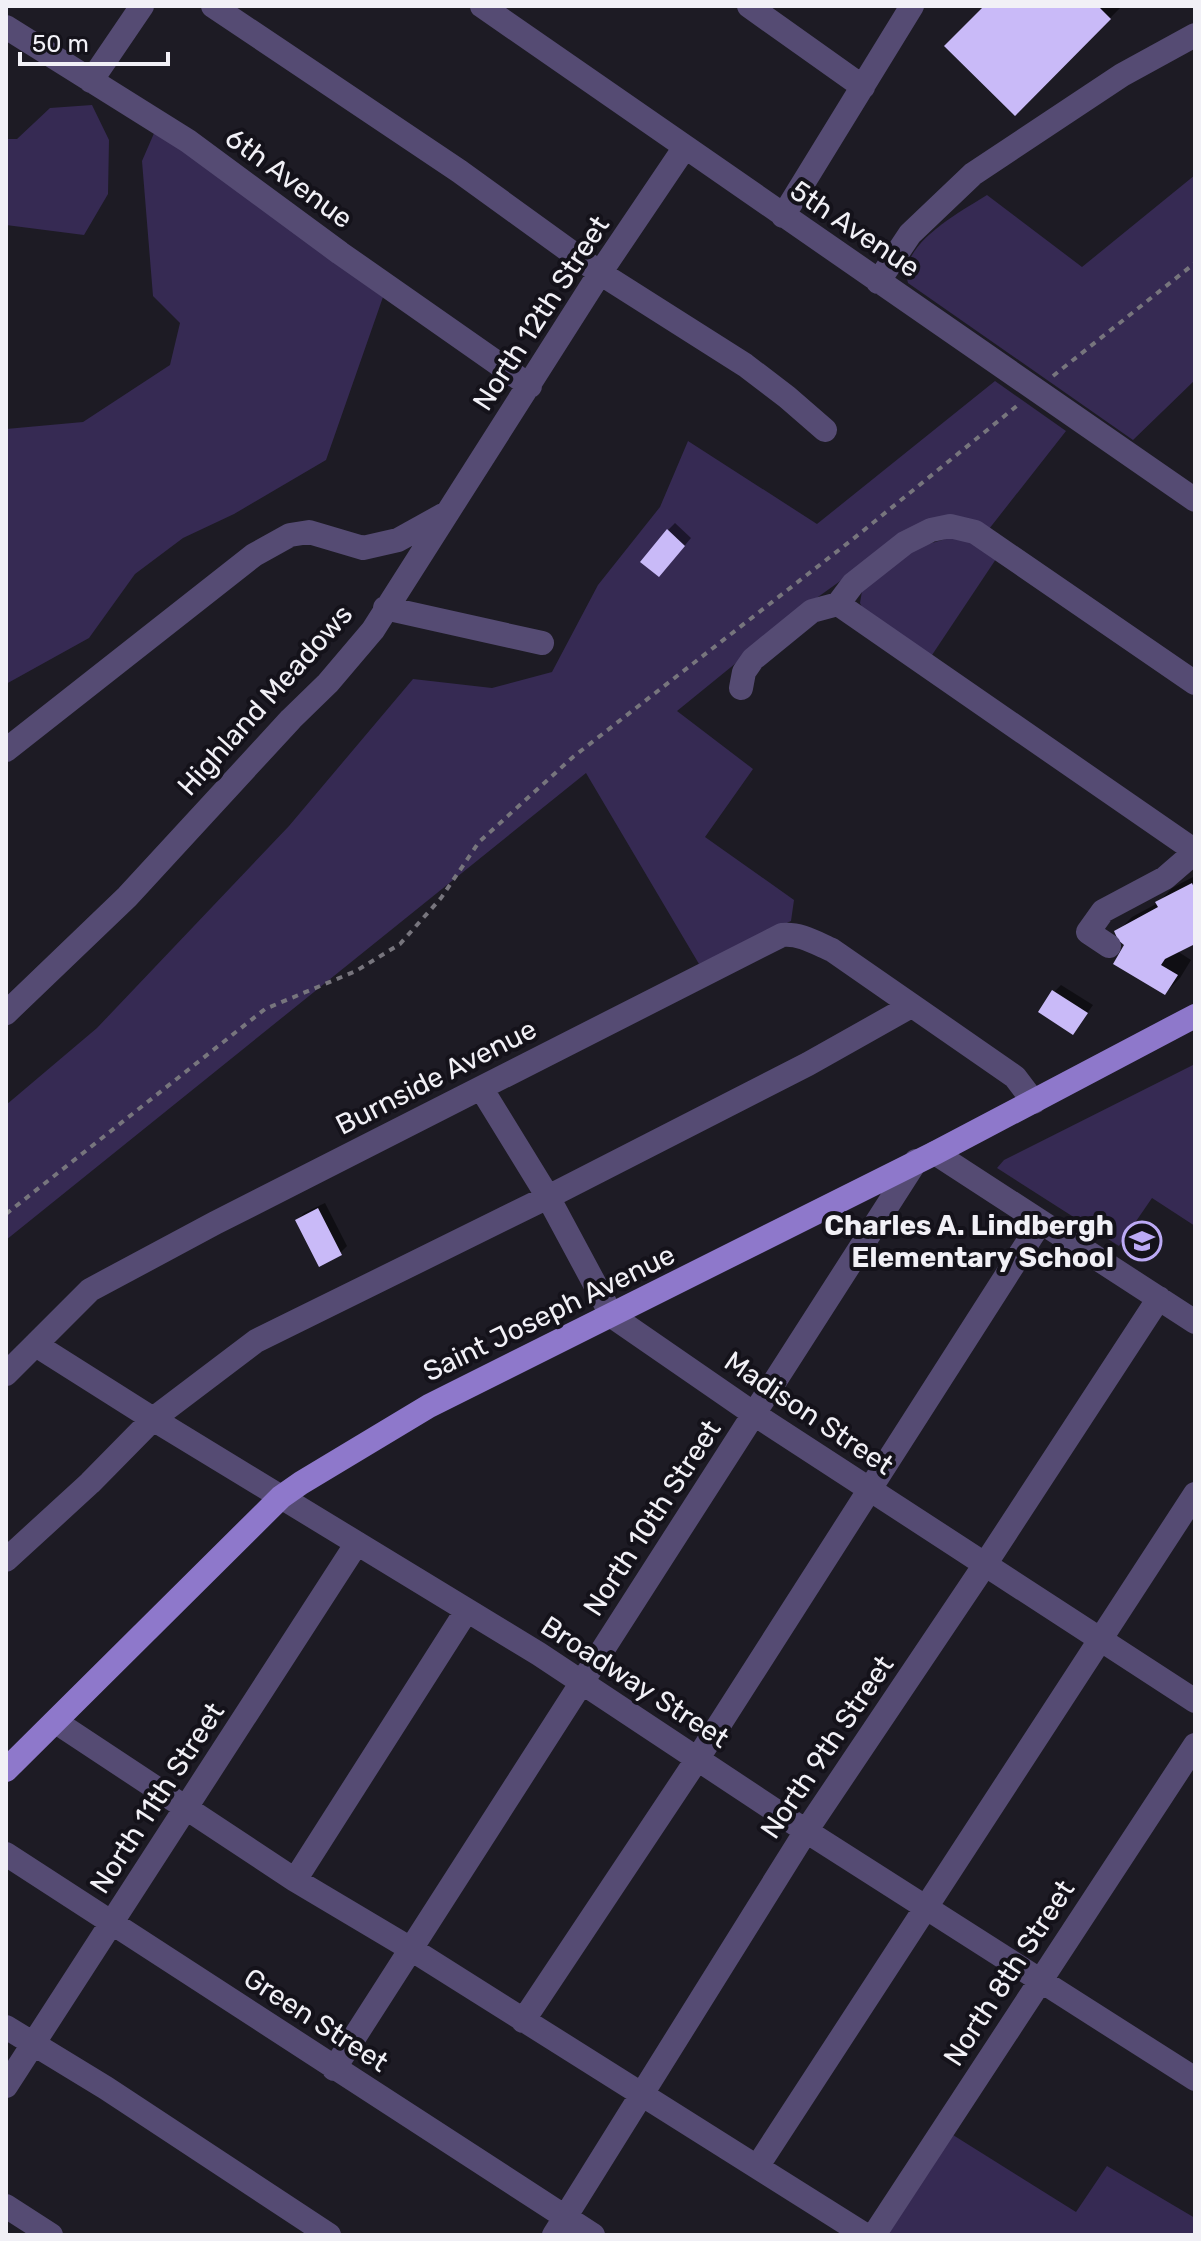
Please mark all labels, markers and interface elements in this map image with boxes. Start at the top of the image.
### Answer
scale bar [20,16,168,66]
text: 50 m [32,30,89,58]
street label: 6th Avenue [219,121,359,235]
street label: 5th Avenue [784,174,926,284]
street label: North 12th Street [466,210,616,416]
street label: Highland Meadows [171,598,359,802]
street label: Burnside Avenue [330,1012,542,1142]
place label: Charles A. Lindbergh Elementary School [824,1209,1114,1274]
school or university icon: Charles A. Lindbergh Elementary School [1121,1220,1163,1262]
street label: Saint Joseph Avenue [418,1238,680,1388]
street label: Madison Street [718,1344,900,1482]
street label: North 10th Street [576,1414,728,1622]
street label: Broadway Street [535,1609,735,1755]
street label: North 9th Street [754,1649,900,1845]
street label: North 11th Street [83,1696,231,1900]
street label: North 8th Street [937,1874,1081,2072]
street label: Green Street [238,1961,394,2079]

